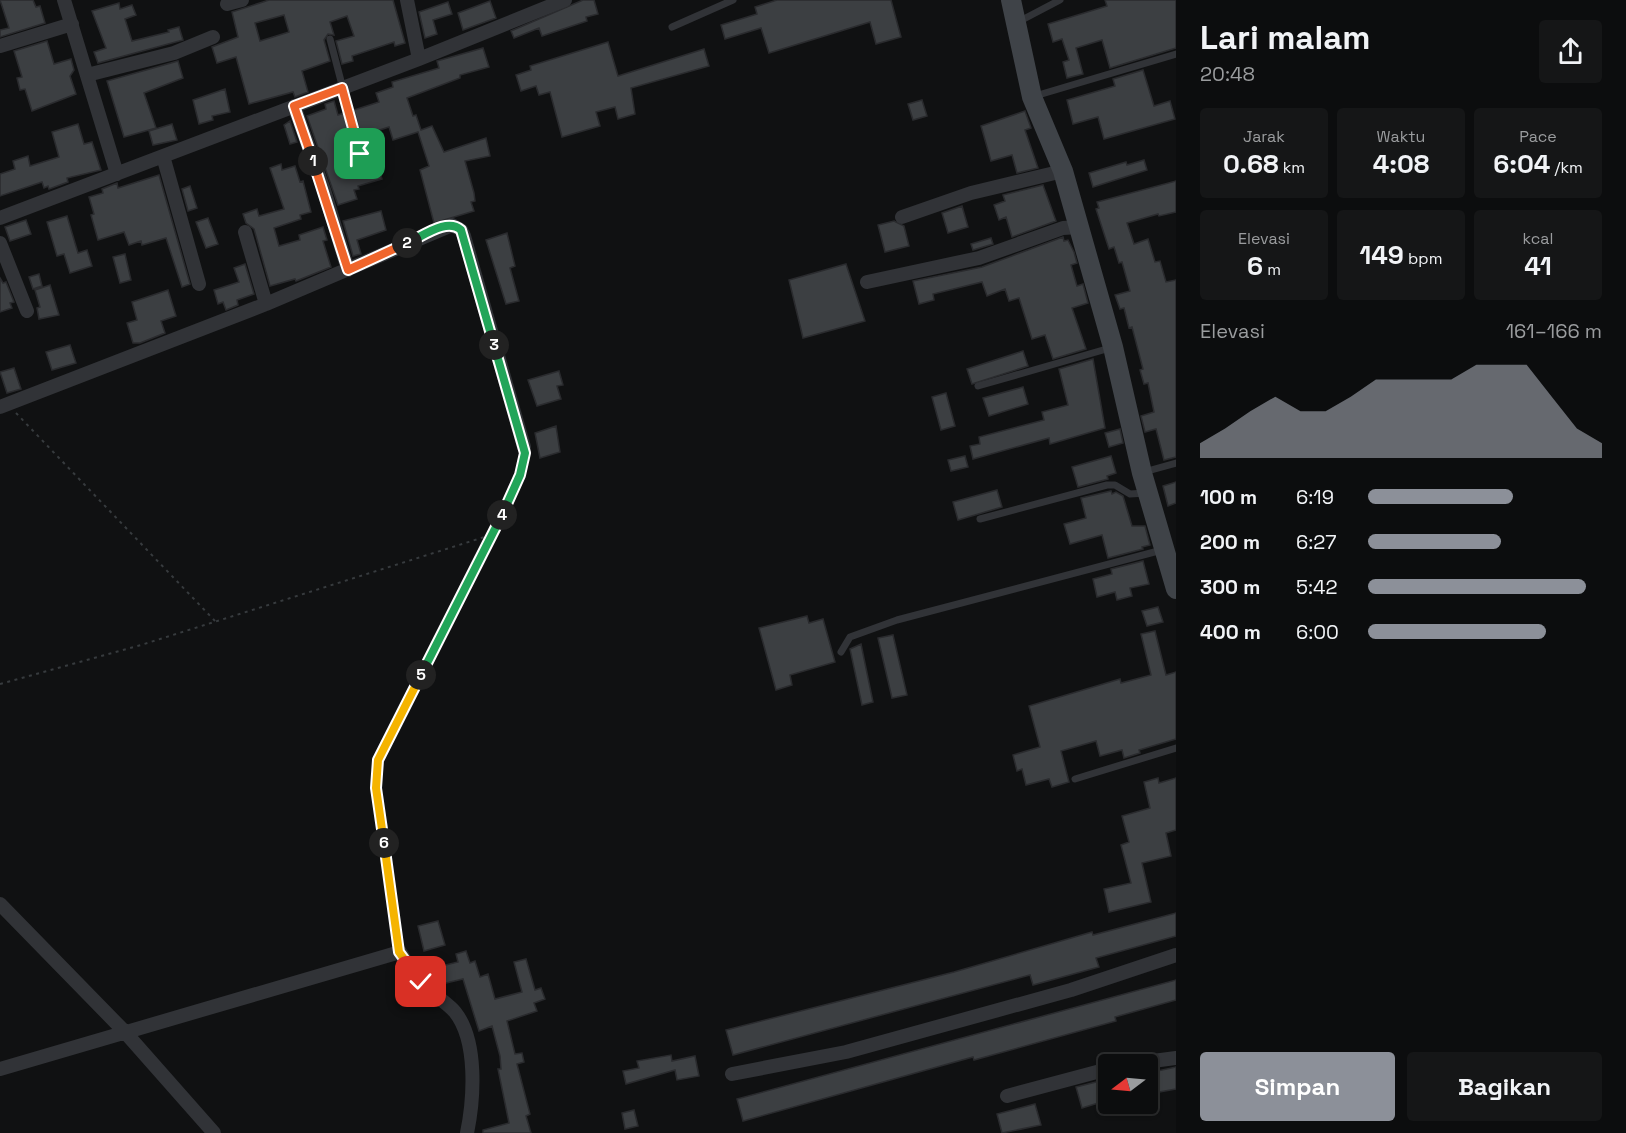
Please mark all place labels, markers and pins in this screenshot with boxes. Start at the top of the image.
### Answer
pin [334,128,385,179]
pin: 1 [298,146,328,176]
pin: 2 [392,228,422,258]
pin: 3 [479,330,509,360]
pin: 4 [487,500,517,530]
pin: 5 [406,660,436,690]
pin: 6 [369,828,399,858]
pin [395,956,446,1007]

